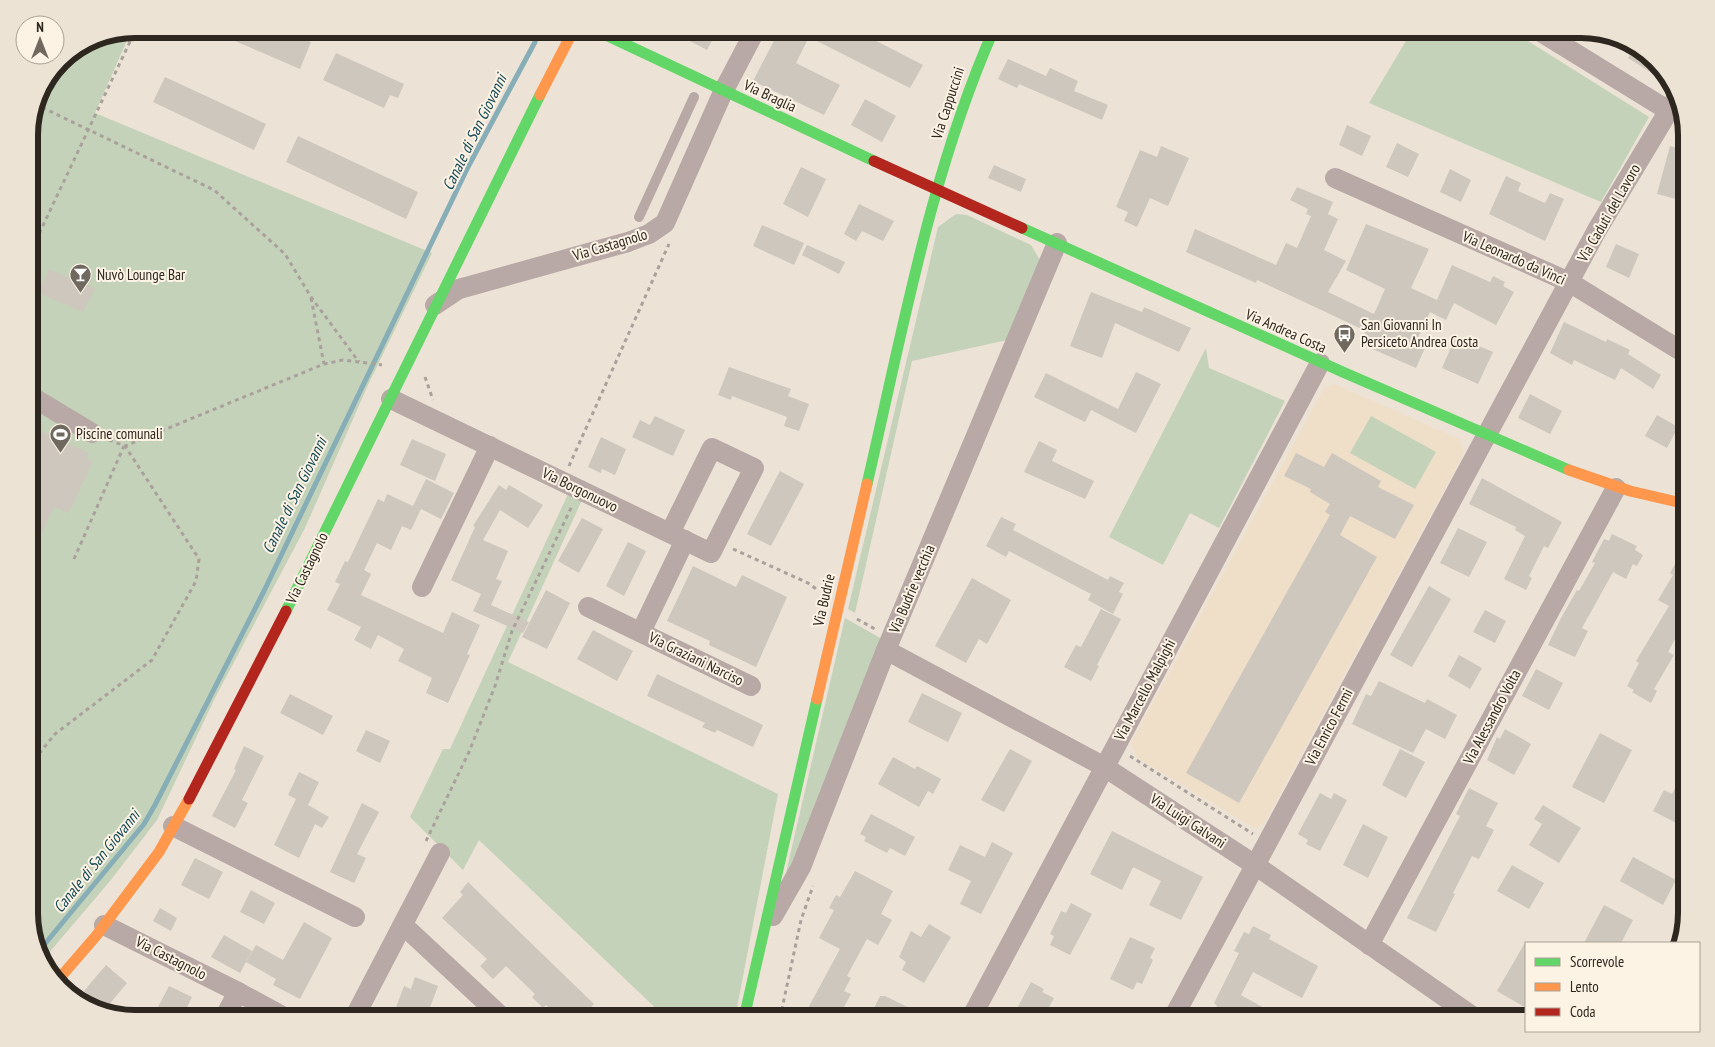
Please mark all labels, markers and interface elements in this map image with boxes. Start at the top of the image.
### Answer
north arrow [15,15,65,65]
text: N [36,18,44,36]
street label: Via Cappuccini [927,64,968,142]
water label: Canale di San Giovanni [437,69,512,193]
street label: Via Braglia [740,75,800,116]
street label: Via Caduti del Lavoro [1572,160,1644,266]
street label: Via Castagnolo [569,224,649,265]
street label: Via Leonardo da Vinci [1459,226,1569,289]
bar icon: Nuvò Lounge Bar [69,263,93,294]
place label: Nuvò Lounge Bar [97,265,186,284]
street label: Via Andrea Costa [1242,304,1330,357]
place label: San Giovanni In Persiceto Andrea Costa [1361,315,1478,351]
bus stop icon: San Giovanni In Persiceto Andrea Costa [1333,322,1357,353]
sports icon: Piscine comunali [48,422,72,453]
place label: Piscine comunali [76,424,163,443]
water label: Canale di San Giovanni [257,432,332,556]
street label: Via Borgonuovo [538,463,621,516]
street label: Via Castagnolo [281,529,332,607]
street label: Via Budrie vecchia [884,542,939,637]
street label: Via Budrie [808,572,839,629]
street label: Via Graziani Narciso [645,627,747,690]
street label: Via Marcello Malpighi [1109,636,1179,745]
street label: Via Alessandro Volta [1458,666,1525,768]
street label: Via Enrico Fermi [1300,685,1357,769]
street label: Via Luigi Galvani [1146,788,1230,852]
water label: Canale di San Giovanni [48,804,145,916]
street label: Via Castagnolo [132,931,210,983]
legend [1525,942,1700,1032]
text: Scorrevole [1570,952,1624,971]
text: Lento [1570,977,1599,996]
text: Coda [1570,1002,1595,1021]

